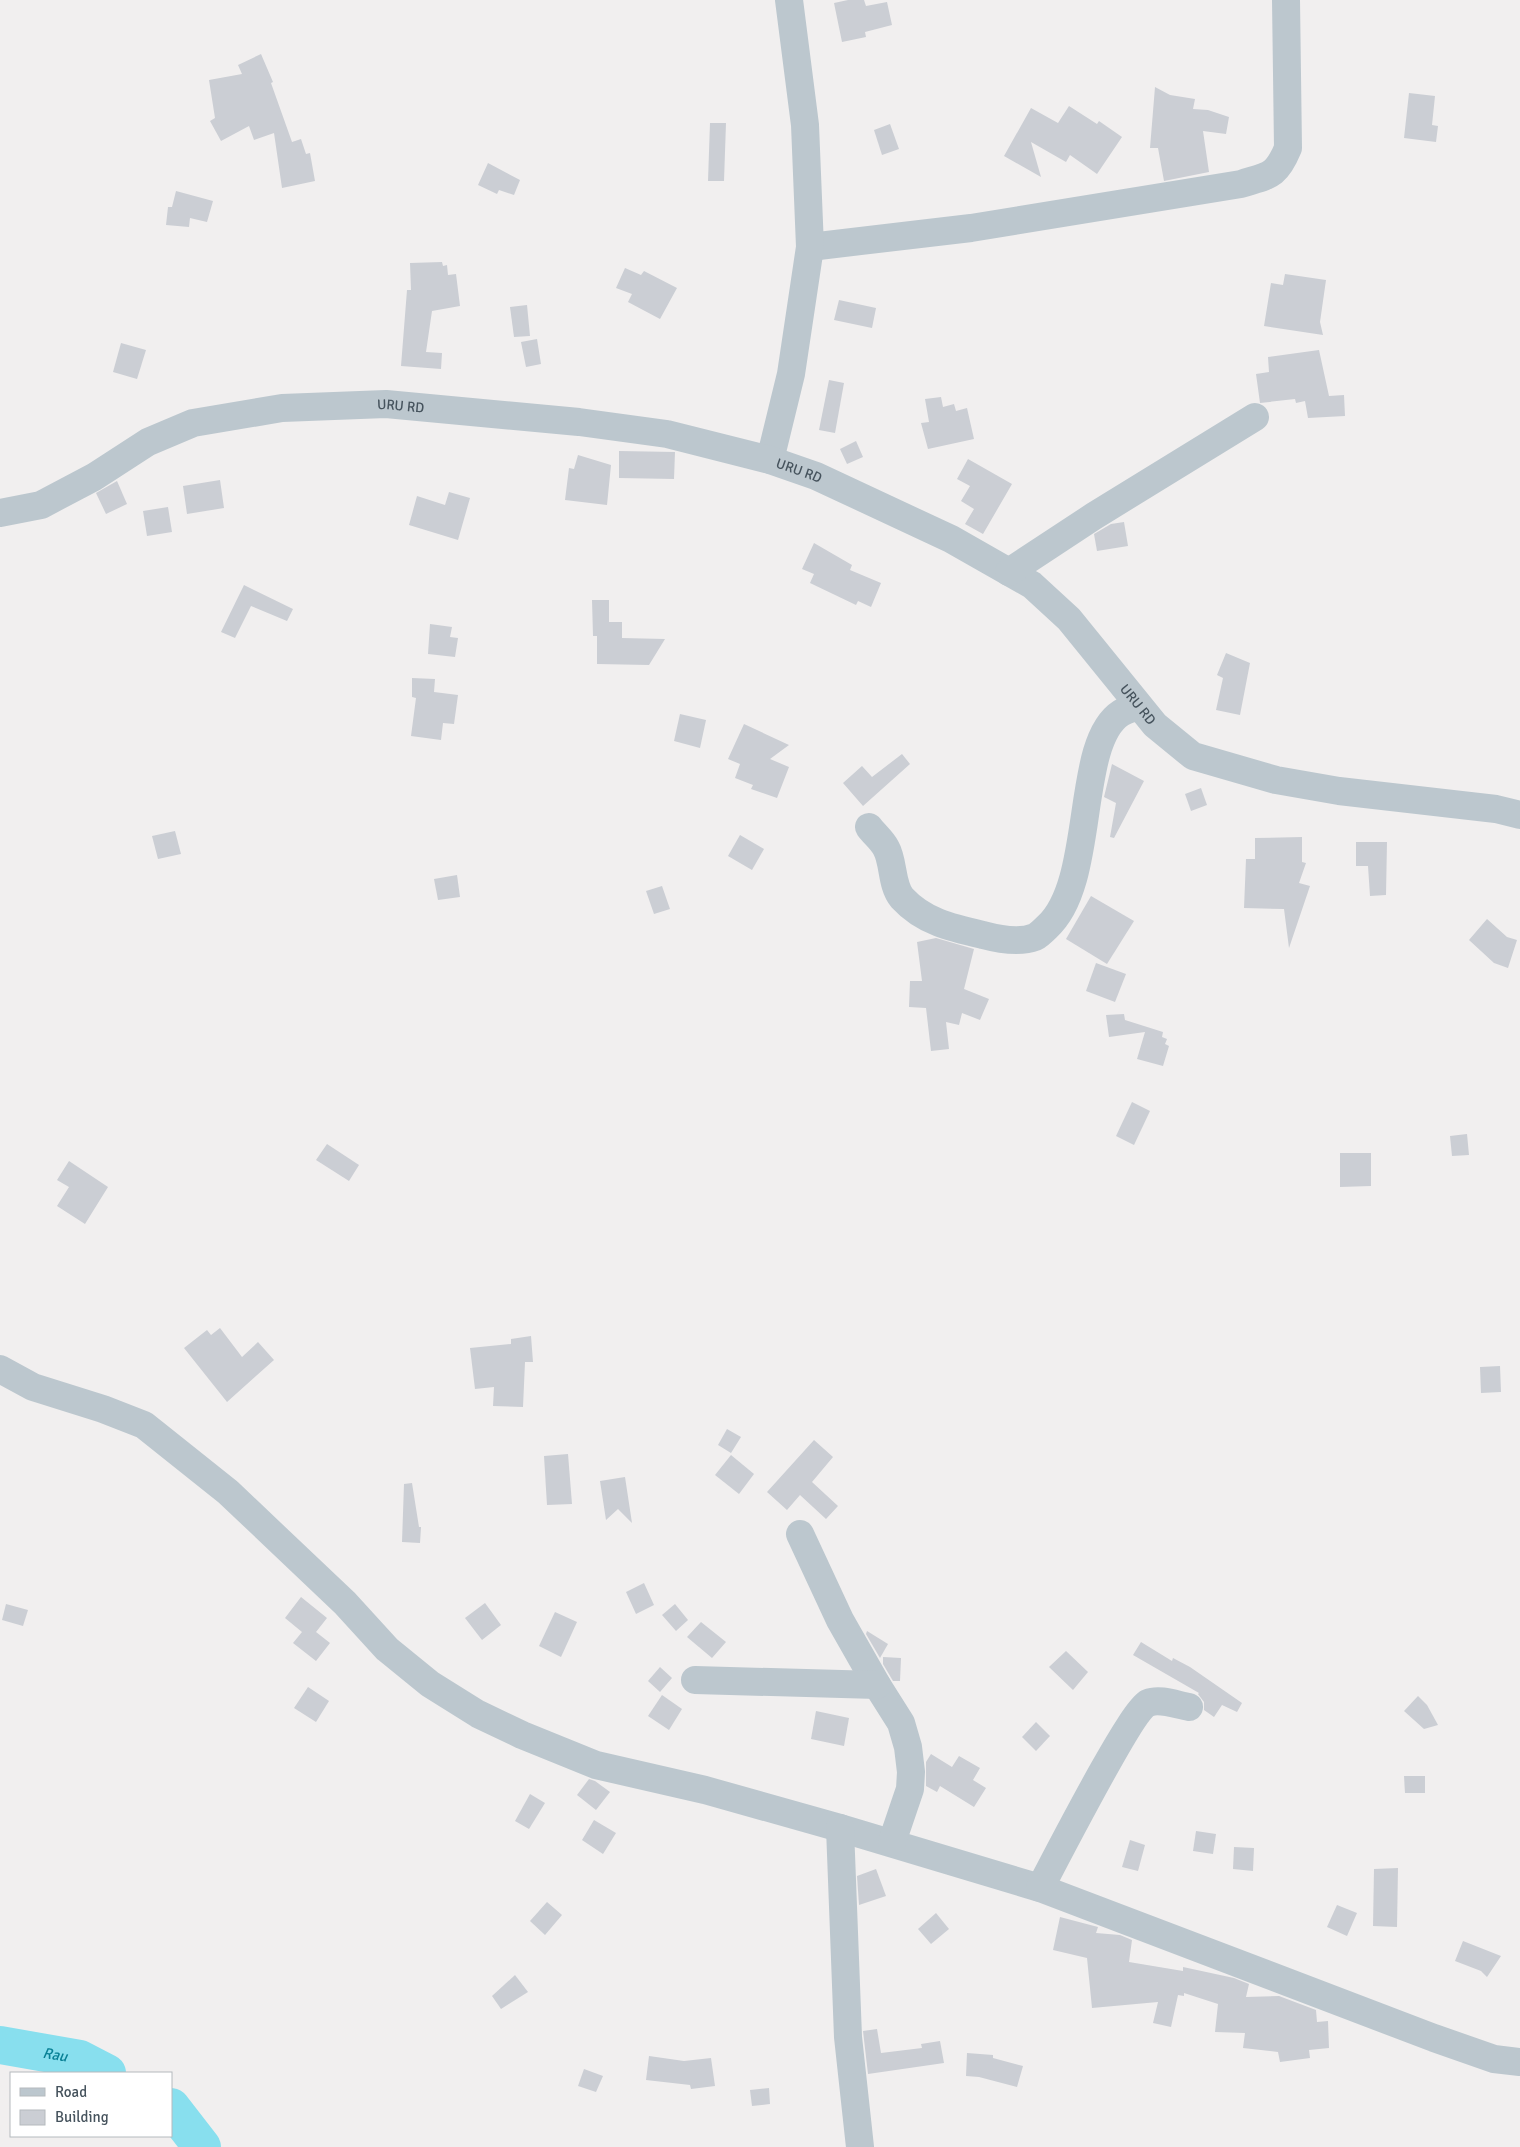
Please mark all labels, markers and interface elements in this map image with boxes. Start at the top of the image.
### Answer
street label: URU RD [377,396,425,417]
street label: URU RD [774,455,825,487]
street label: URU RD [1116,681,1159,728]
water label: Rau [41,2044,70,2066]
legend [10,2072,172,2137]
text: Road [55,2083,87,2101]
text: Building [55,2108,109,2126]

